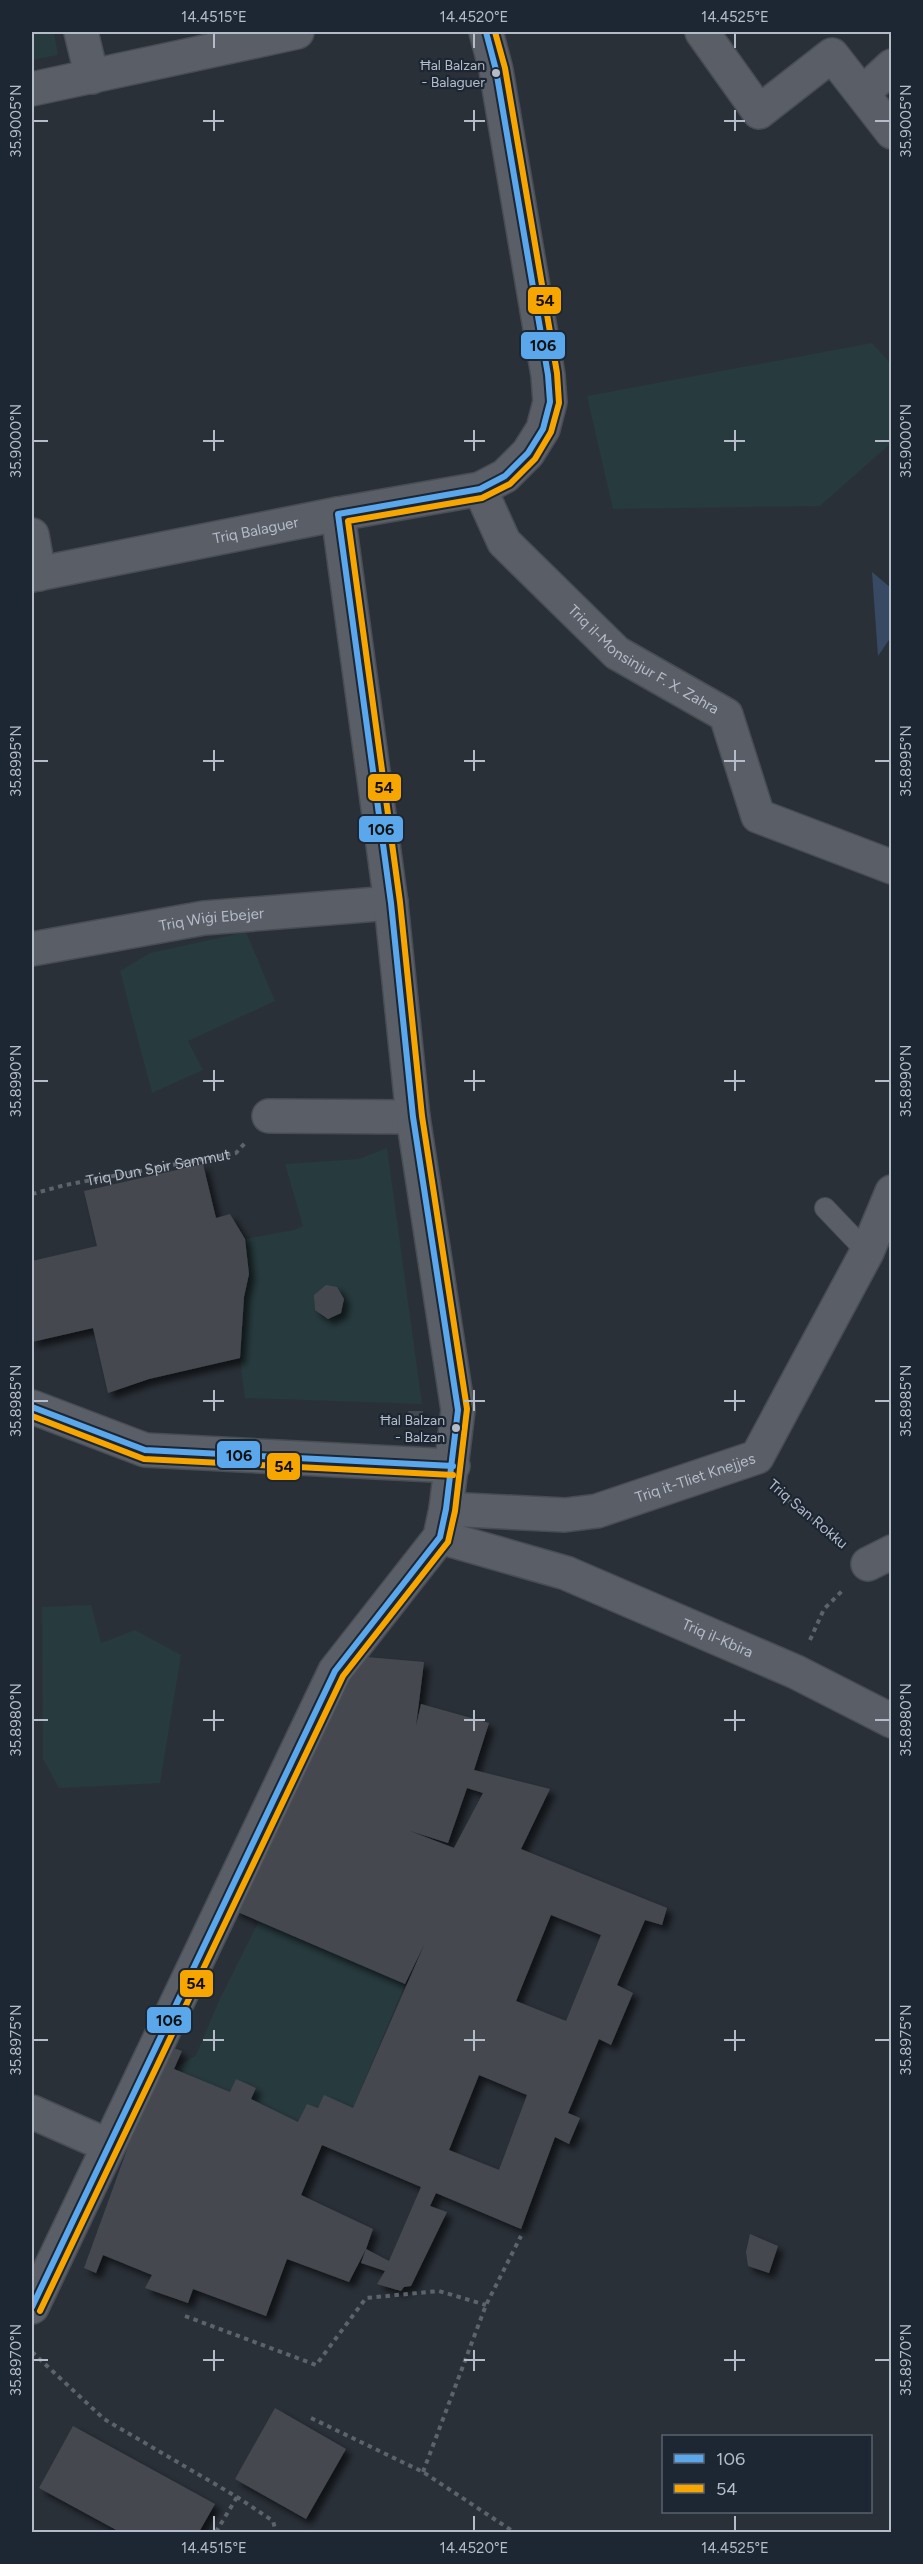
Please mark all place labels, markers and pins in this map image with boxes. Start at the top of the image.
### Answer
place label: Ħal Balzan - Balaguer [420,57,485,91]
marker: Ħal Balzan - Balaguer [490,67,502,79]
place label: Ħal Balzan - Balzan [380,1412,445,1446]
marker: Ħal Balzan - Balzan [450,1422,462,1434]

